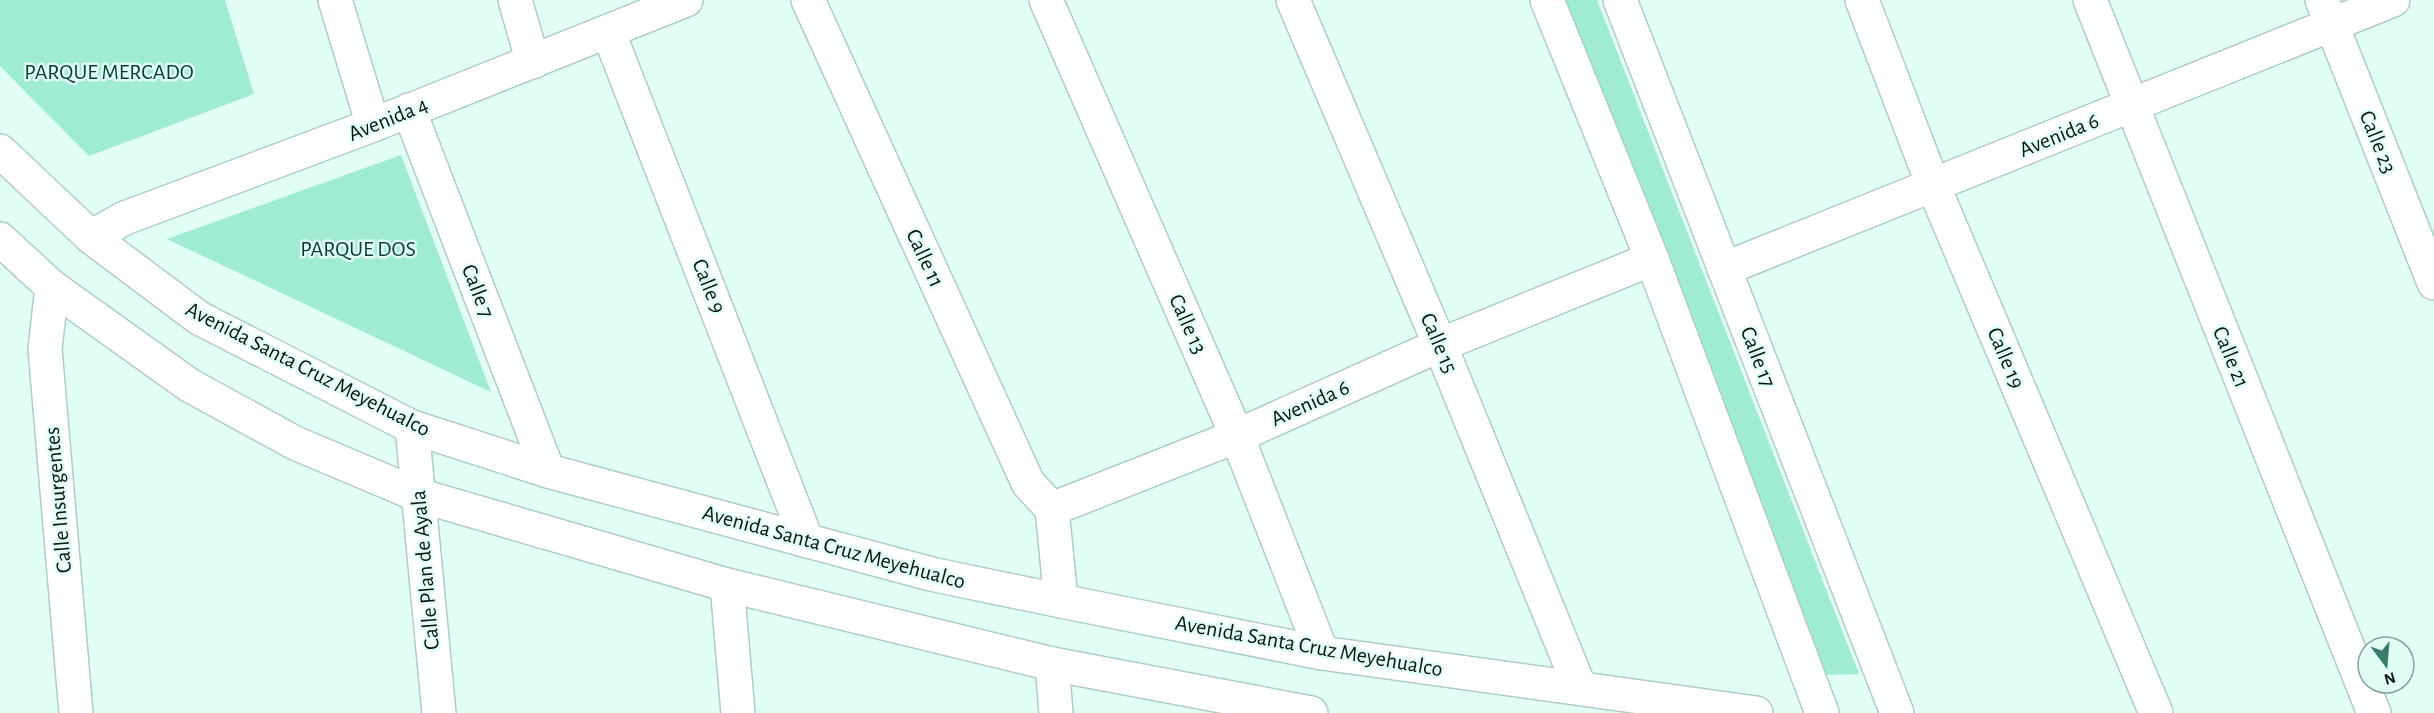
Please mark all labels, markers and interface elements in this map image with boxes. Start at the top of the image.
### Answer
park label: PARQUE MERCADO [24,61,194,83]
street label: Avenida 4 [345,93,431,145]
street label: Calle 23 [2356,108,2400,176]
street label: Avenida 6 [2016,109,2102,161]
street label: Calle 11 [902,226,948,290]
park label: PARQUE DOS [300,238,416,260]
street label: Calle 9 [688,256,730,316]
street label: Calle 7 [458,261,498,321]
street label: Calle 13 [1165,291,1211,357]
street label: Avenida Santa Cruz Meyehualco [182,298,434,440]
street label: Calle 15 [1417,310,1461,376]
street label: Calle 21 [2209,323,2253,391]
street label: Calle 17 [1736,324,1780,390]
street label: Calle 19 [1983,324,2029,392]
street label: Avenida 6 [1267,376,1353,430]
street label: Calle Insurgentes [41,426,75,574]
street label: Calle Plan de Ayala [407,489,443,651]
street label: Avenida Santa Cruz Meyehualco [700,501,968,593]
street label: Avenida Santa Cruz Meyehualco [1174,612,1444,680]
north arrow [2356,635,2416,695]
text: N [2382,669,2397,688]

